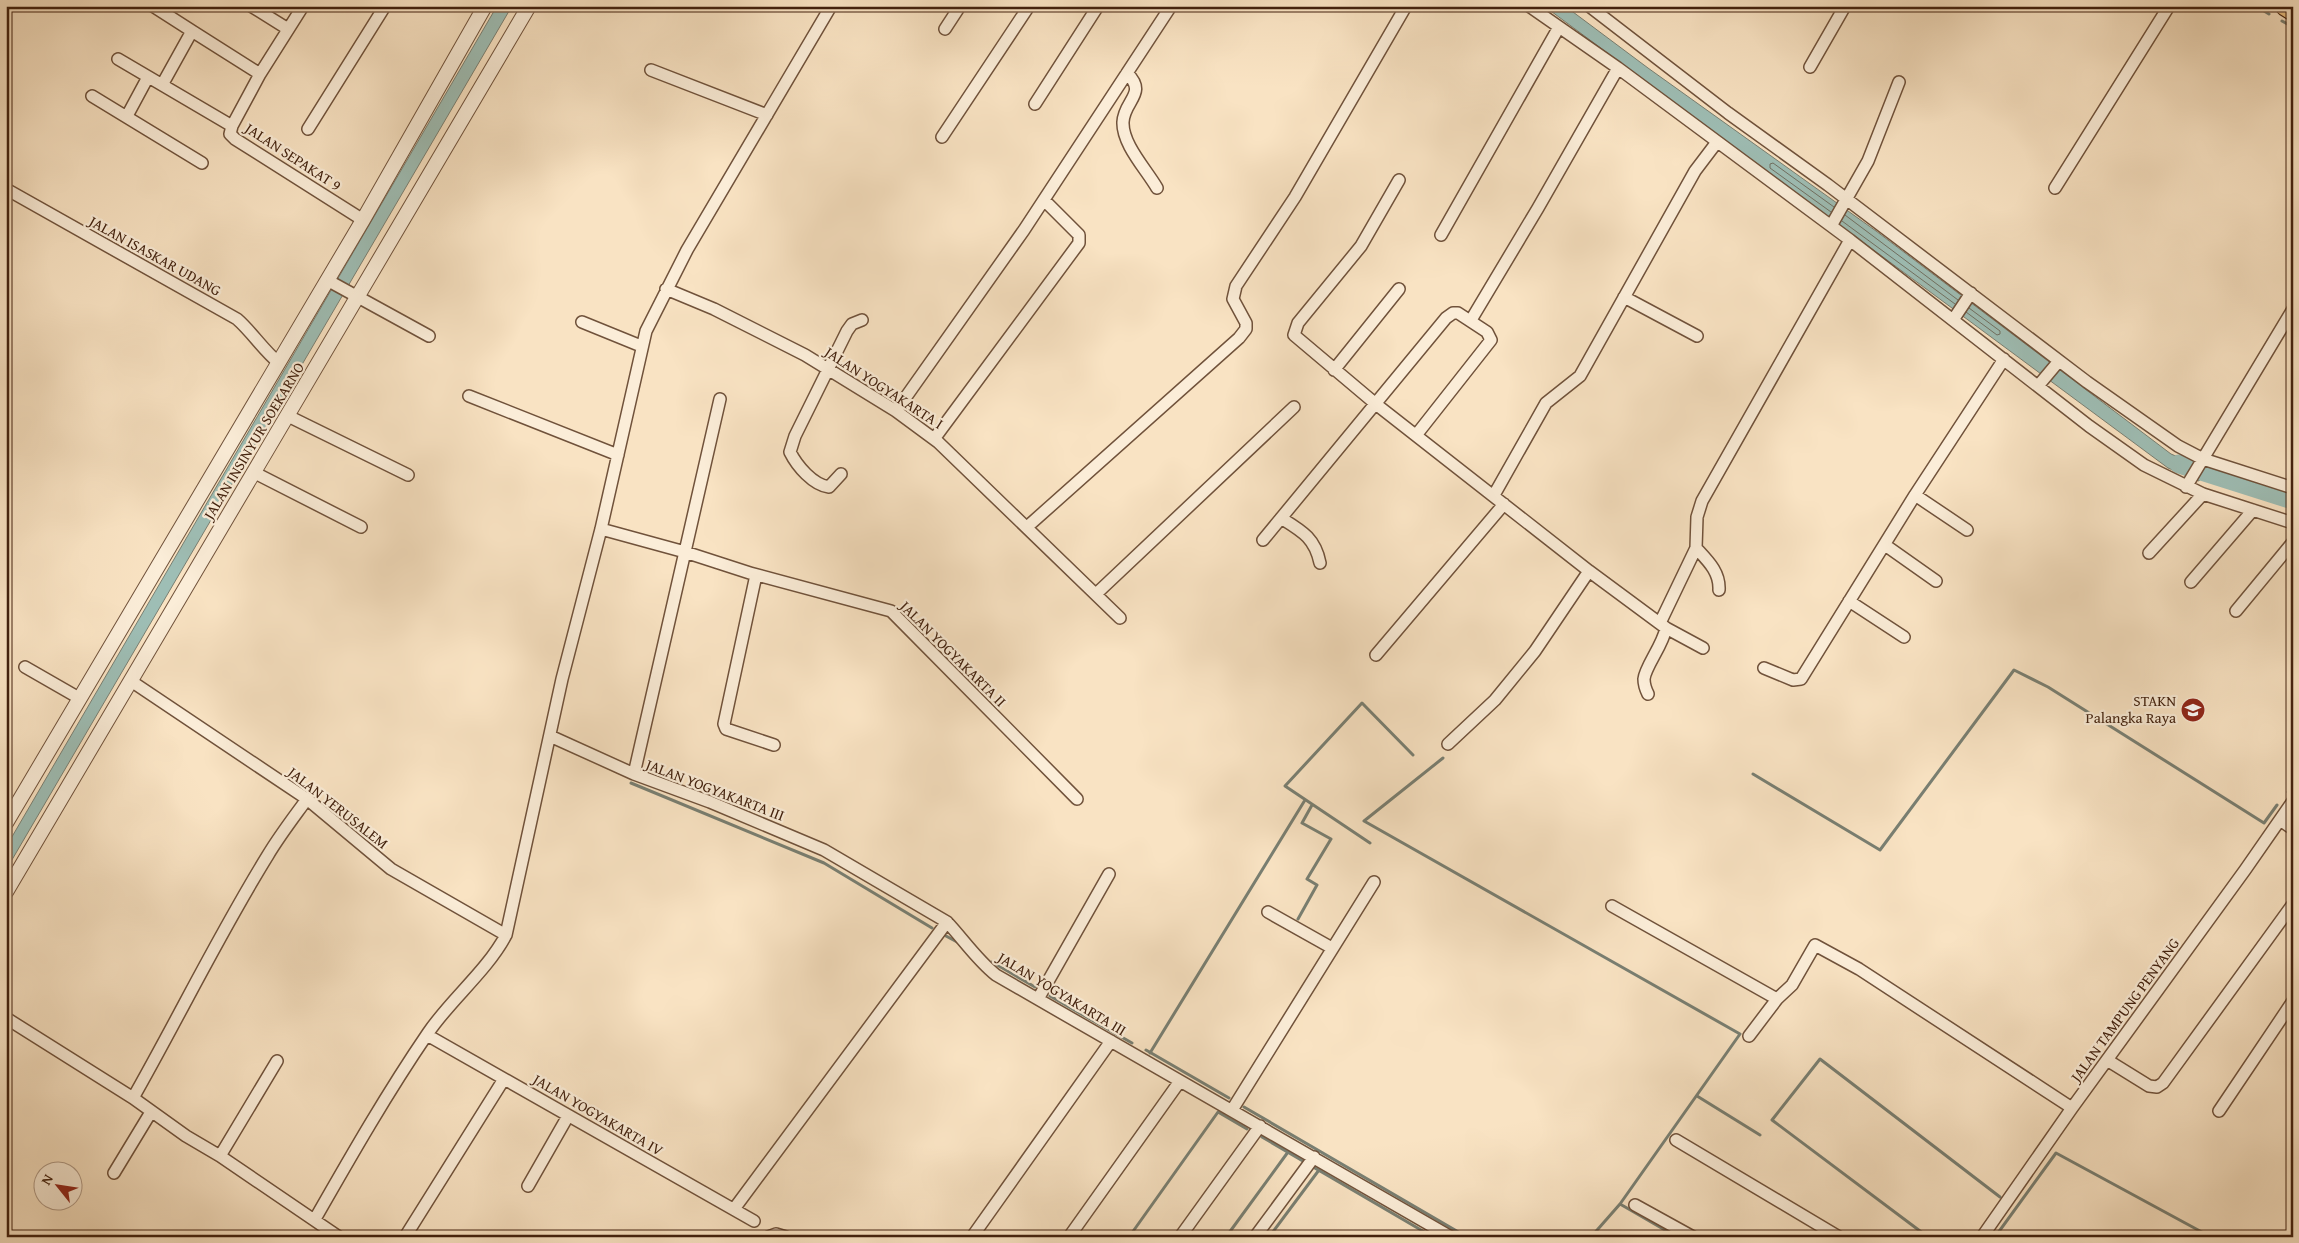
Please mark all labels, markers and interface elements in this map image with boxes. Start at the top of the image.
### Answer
street label: JALAN SEPAKAT 9 [239,117,345,196]
street label: JALAN ISASKAR UDANG [84,210,225,301]
street label: JALAN YOGYAKARTA I [819,340,948,434]
street label: JALAN INSINYUR SOEKARNO [197,358,309,525]
street label: JALAN YOGYAKARTA II [894,595,1011,711]
place label: STAKN Palangka Raya [2086,690,2176,728]
school or university icon: STAKN Palangka Raya [2180,697,2206,723]
street label: JALAN YOGYAKARTA III [641,753,787,826]
street label: JALAN YERUSALEM [282,761,393,853]
street label: JALAN TAMPUNG PENYANG [2064,933,2184,1088]
street label: JALAN YOGYAKARTA III [992,946,1131,1040]
street label: JALAN YOGYAKARTA IV [527,1068,667,1161]
north arrow [32,1160,82,1210]
text: N [36,1170,58,1189]

